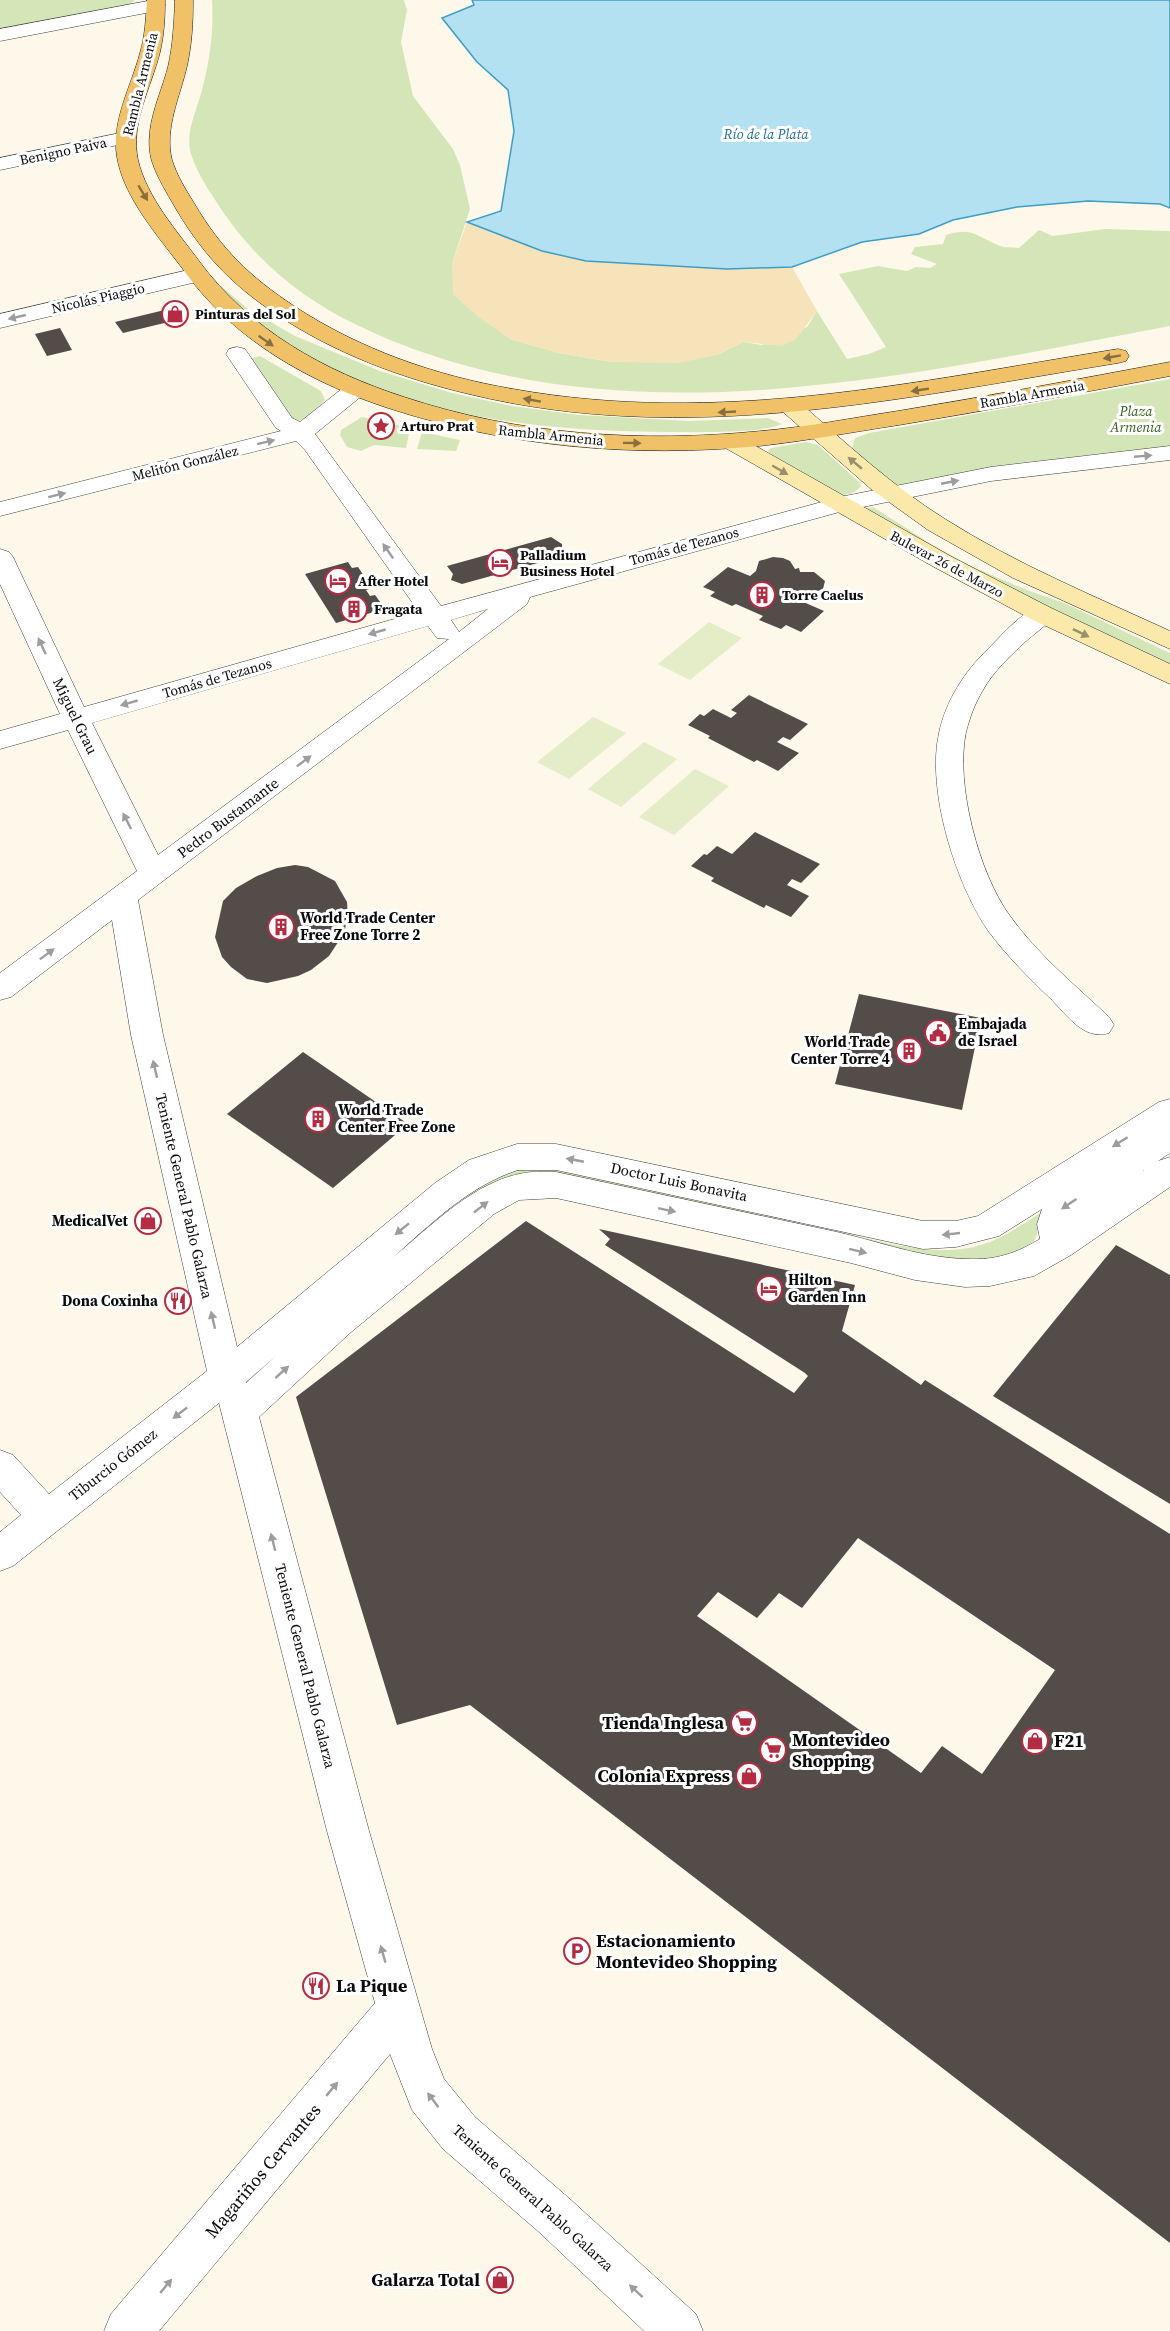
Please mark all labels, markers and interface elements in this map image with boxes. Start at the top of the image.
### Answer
street label: Rambla Armenia [117,29,163,138]
water label: Río de la Plata [722,124,809,144]
street label: Benigno Paiva [18,132,109,170]
one-way arrow [138,185,148,202]
street label: Nicolás Piaggio [49,277,147,318]
shop icon: Pinturas del Sol [160,299,190,329]
place label: Pinturas del Sol [195,304,296,324]
one-way arrow [8,312,26,322]
one-way arrow [258,335,274,347]
one-way arrow [1103,352,1122,361]
street label: Rambla Armenia [978,375,1087,413]
one-way arrow [911,385,930,394]
one-way arrow [523,396,542,405]
park label: Plaza Armenia [1109,401,1162,437]
one-way arrow [717,408,736,417]
place icon: Arturo Prat [366,411,396,441]
place label: Arturo Prat [400,416,475,436]
street label: Rambla Armenia [497,420,606,451]
one-way arrow [257,437,275,447]
one-way arrow [622,438,641,447]
street label: Melitón González [130,440,241,486]
one-way arrow [1134,451,1153,461]
one-way arrow [847,456,863,469]
one-way arrow [772,465,789,475]
one-way arrow [941,477,960,486]
one-way arrow [48,489,66,499]
street label: Tomás de Tezanos [627,522,741,570]
street label: Bulevar 26 de Marzo [887,526,1008,603]
one-way arrow [383,543,394,559]
place label: Palladium Business Hotel [520,545,615,581]
hotel icon: Palladium Business Hotel [485,548,515,578]
hotel icon: After Hotel [323,566,353,596]
place label: After Hotel [358,571,429,591]
building icon: Torre Caelus [747,580,777,610]
place label: Torre Caelus [782,585,864,605]
building icon: Fragata [339,594,369,624]
place label: Fragata [374,599,423,619]
one-way arrow [368,628,386,637]
one-way arrow [1073,628,1090,637]
one-way arrow [37,638,46,655]
street label: Tomás de Tezanos [160,653,274,703]
street label: Miguel Grau [48,674,103,758]
one-way arrow [120,699,138,708]
one-way arrow [295,755,311,767]
street label: Pedro Bustamante [173,772,283,863]
one-way arrow [123,813,132,830]
place label: World Trade Center Free Zone Torre 2 [300,907,435,945]
building icon: World Trade Center Free Zone Torre 2 [266,912,296,942]
one-way arrow [39,948,55,960]
place label: Embajada de Israel [958,1013,1028,1051]
public building icon: Embajada de Israel [923,1018,953,1048]
place label: World Trade Center Torre 4 [791,1031,890,1069]
building icon: World Trade Center Torre 4 [894,1036,924,1066]
one-way arrow [150,1059,159,1078]
street label: Teniente General Pablo Galarza [151,1091,218,1301]
place label: World Trade Center Free Zone [338,1099,455,1137]
building icon: World Trade Center Free Zone [303,1104,333,1134]
one-way arrow [1113,1136,1129,1148]
one-way arrow [565,1155,584,1164]
street label: Doctor Luis Bonavita [609,1157,750,1206]
one-way arrow [1061,1198,1077,1209]
one-way arrow [473,1202,488,1214]
shop icon: MedicalVet [133,1206,163,1236]
one-way arrow [658,1206,677,1215]
place label: MedicalVet [52,1210,129,1231]
one-way arrow [395,1222,410,1234]
one-way arrow [941,1229,960,1239]
one-way arrow [849,1247,867,1257]
place label: Hilton Garden Inn [788,1269,866,1307]
hotel icon: Hilton Garden Inn [754,1274,784,1304]
restaurant icon: Dona Coxinha [163,1286,193,1316]
place label: Dona Coxinha [62,1290,159,1311]
one-way arrow [208,1311,218,1329]
one-way arrow [275,1365,290,1379]
one-way arrow [172,1407,188,1420]
street label: Tiburcio Gómez [64,1423,161,1506]
one-way arrow [268,1533,278,1551]
street label: Teniente General Pablo Galarza [270,1561,341,1771]
supermarket icon: Tienda Inglesa [729,1708,759,1738]
place label: Tienda Inglesa [602,1710,724,1735]
shop icon: F21 [1020,1726,1050,1756]
place label: Montevideo Shopping [792,1727,890,1773]
place label: F21 [1054,1728,1084,1753]
supermarket icon: Montevideo Shopping [758,1735,788,1765]
shop icon: Colonia Express [734,1761,764,1791]
place label: Colonia Express [597,1763,730,1788]
place label: Estacionamiento Montevideo Shopping [596,1928,777,1974]
parking icon: Estacionamiento Montevideo Shopping [562,1936,592,1966]
one-way arrow [377,1945,387,1963]
restaurant icon: La Pique [301,1971,331,2001]
place label: La Pique [336,1973,407,1998]
one-way arrow [325,2082,338,2097]
one-way arrow [427,2093,439,2109]
street label: Magariños Cervantes [199,2098,326,2243]
street label: Teniente General Pablo Galarza [448,2120,619,2276]
shop icon: Galarza Total [485,2265,515,2295]
place label: Galarza Total [371,2267,480,2292]
one-way arrow [159,2279,172,2294]
one-way arrow [628,2284,643,2298]

